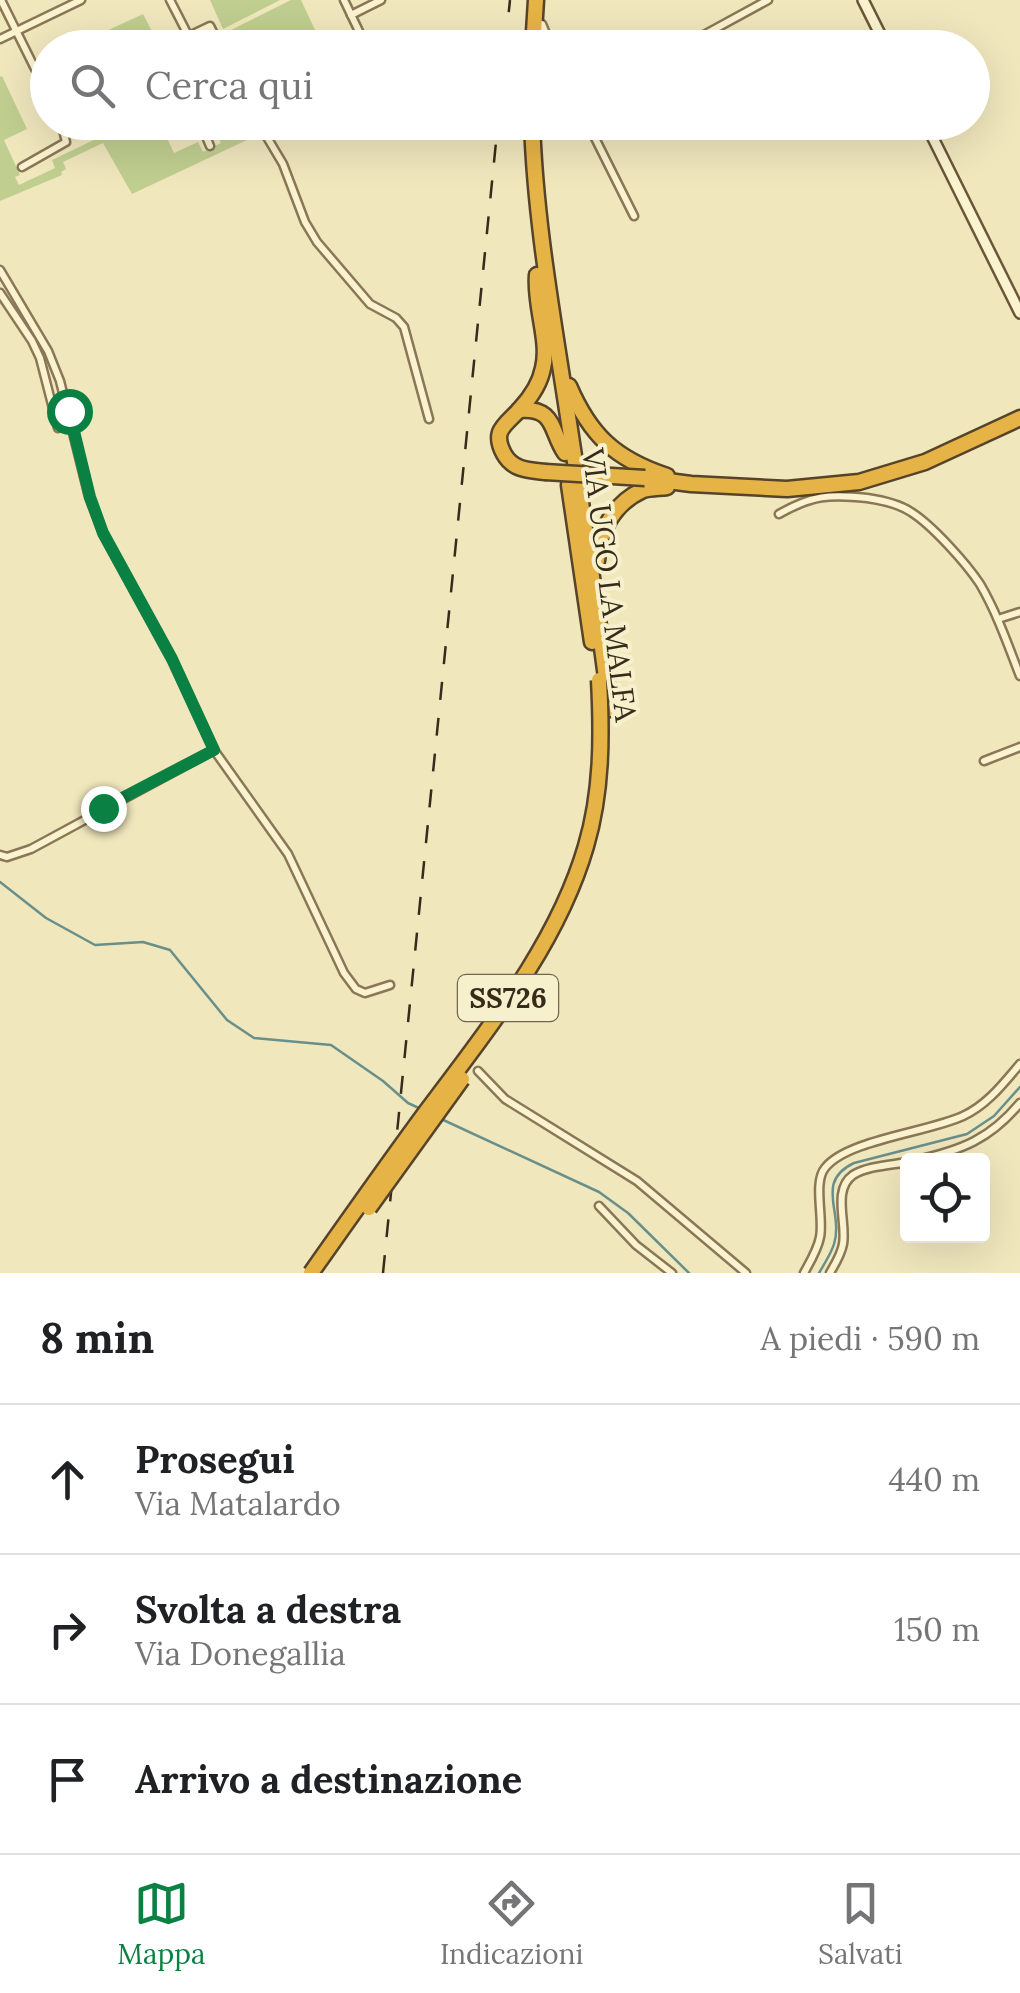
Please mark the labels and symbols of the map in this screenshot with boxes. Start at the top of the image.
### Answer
route start [47,389,93,435]
street label: VIA UGO LA MALFA [574,445,646,725]
route end [81,786,127,832]
road number: SS726 [458,975,558,1021]

